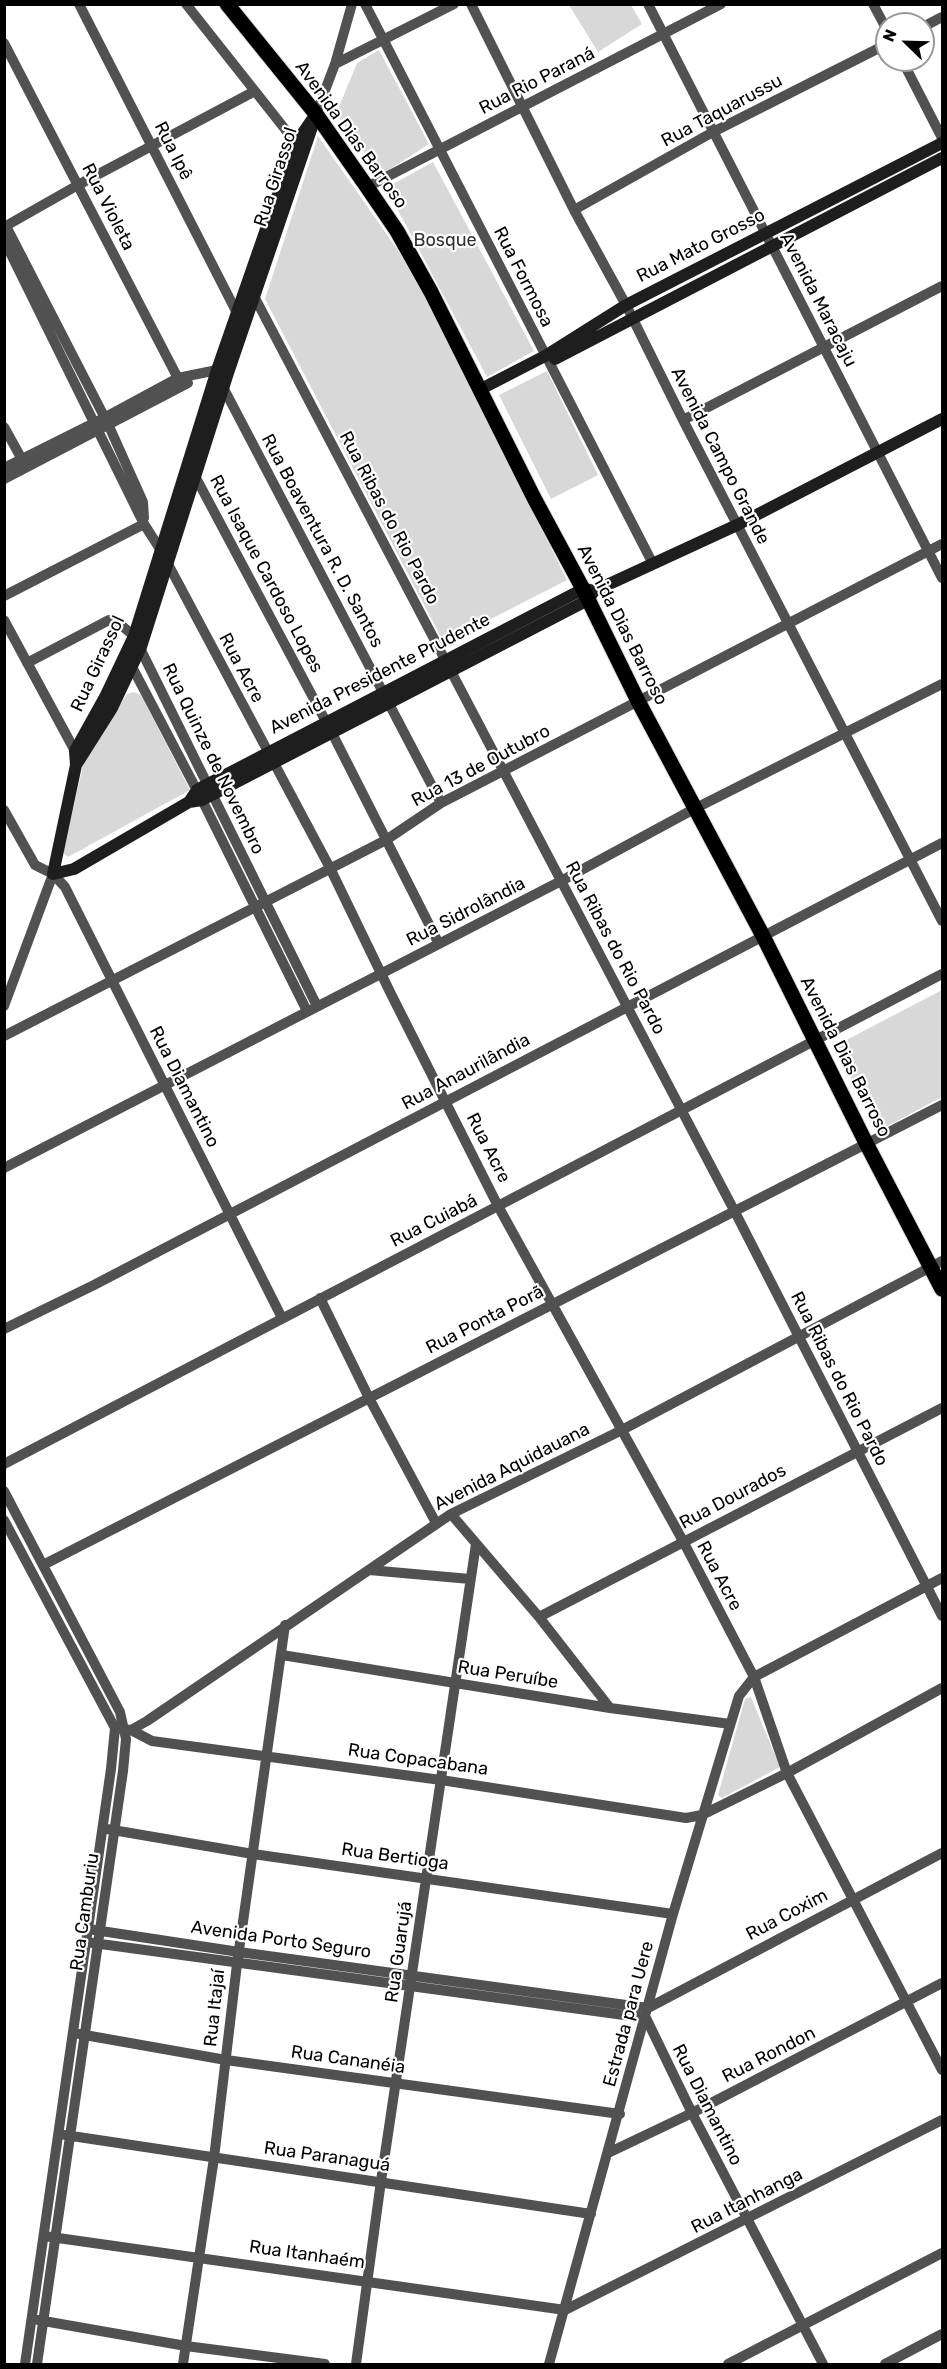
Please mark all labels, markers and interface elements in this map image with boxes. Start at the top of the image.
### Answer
north arrow [875,12,935,72]
text: N [879,27,901,45]
street label: Rua Rio Paraná [476,43,598,119]
street label: Avenida Dias Barroso [290,57,412,213]
street label: Rua Taquarussu [658,70,786,152]
street label: Rua Ipê [149,118,197,184]
street label: Rua Girassol [250,125,302,229]
street label: Rua Violeta [77,160,139,254]
street label: Rua Mato Grosso [633,204,769,288]
street label: Rua Formosa [488,223,558,331]
street label: Avenida Maracaju [775,229,861,371]
park label: Bosque [413,230,477,252]
street label: Avenida Campo Grande [666,364,774,548]
street label: Rua Ribas do Rio Pardo [334,428,444,608]
street label: Rua Boaventura R. D. Santos [256,431,388,651]
street label: Rua Isaque Cardoso Lopes [205,471,327,677]
street label: Avenida Dias Barroso [572,541,672,709]
street label: Avenida Presidente Prudente [266,609,494,739]
street label: Rua Girassol [66,613,130,715]
street label: Rua Acre [214,630,268,706]
street label: Rua Quinze de Novembro [157,660,269,858]
street label: Rua 13 de Outubro [408,720,554,812]
street label: Rua Ribas do Rio Pardo [560,858,670,1038]
street label: Rua Sidrolândia [403,873,529,951]
street label: Avenida Dias Barroso [795,973,895,1141]
street label: Rua Diamantino [144,1023,224,1151]
street label: Rua Anaurilândia [398,1029,534,1115]
street label: Rua Acre [461,1109,515,1187]
street label: Rua Cuiabá [387,1190,481,1252]
street label: Rua Ponta Porã [422,1281,548,1359]
street label: Rua Ribas do Rio Pardo [786,1288,892,1470]
street label: Avenida Aquidauana [431,1418,593,1516]
street label: Rua Dourados [676,1460,790,1534]
street label: Rua Acre [692,1538,746,1614]
street label: Rua Peruíbe [456,1656,560,1694]
street label: Rua Copacabana [347,1739,489,1781]
street label: Rua Bertioga [340,1839,450,1875]
street label: Rua Camburiu [66,1852,104,1972]
street label: Rua Coxim [743,1885,831,1945]
street label: Rua Guarujá [381,1900,417,2004]
street label: Avenida Porto Seguro [189,1917,373,1963]
street label: Estrada para Uere [599,1939,659,2089]
street label: Rua Itajaí [200,1968,230,2048]
street label: Rua Rondon [719,2022,819,2088]
street label: Rua Cananéia [290,2041,406,2079]
street label: Rua Diamantino [667,2041,747,2169]
street label: Rua Paranaguá [262,2137,392,2177]
street label: Rua Itanhanga [688,2164,806,2238]
street label: Rua Itanhaém [248,2236,366,2274]

